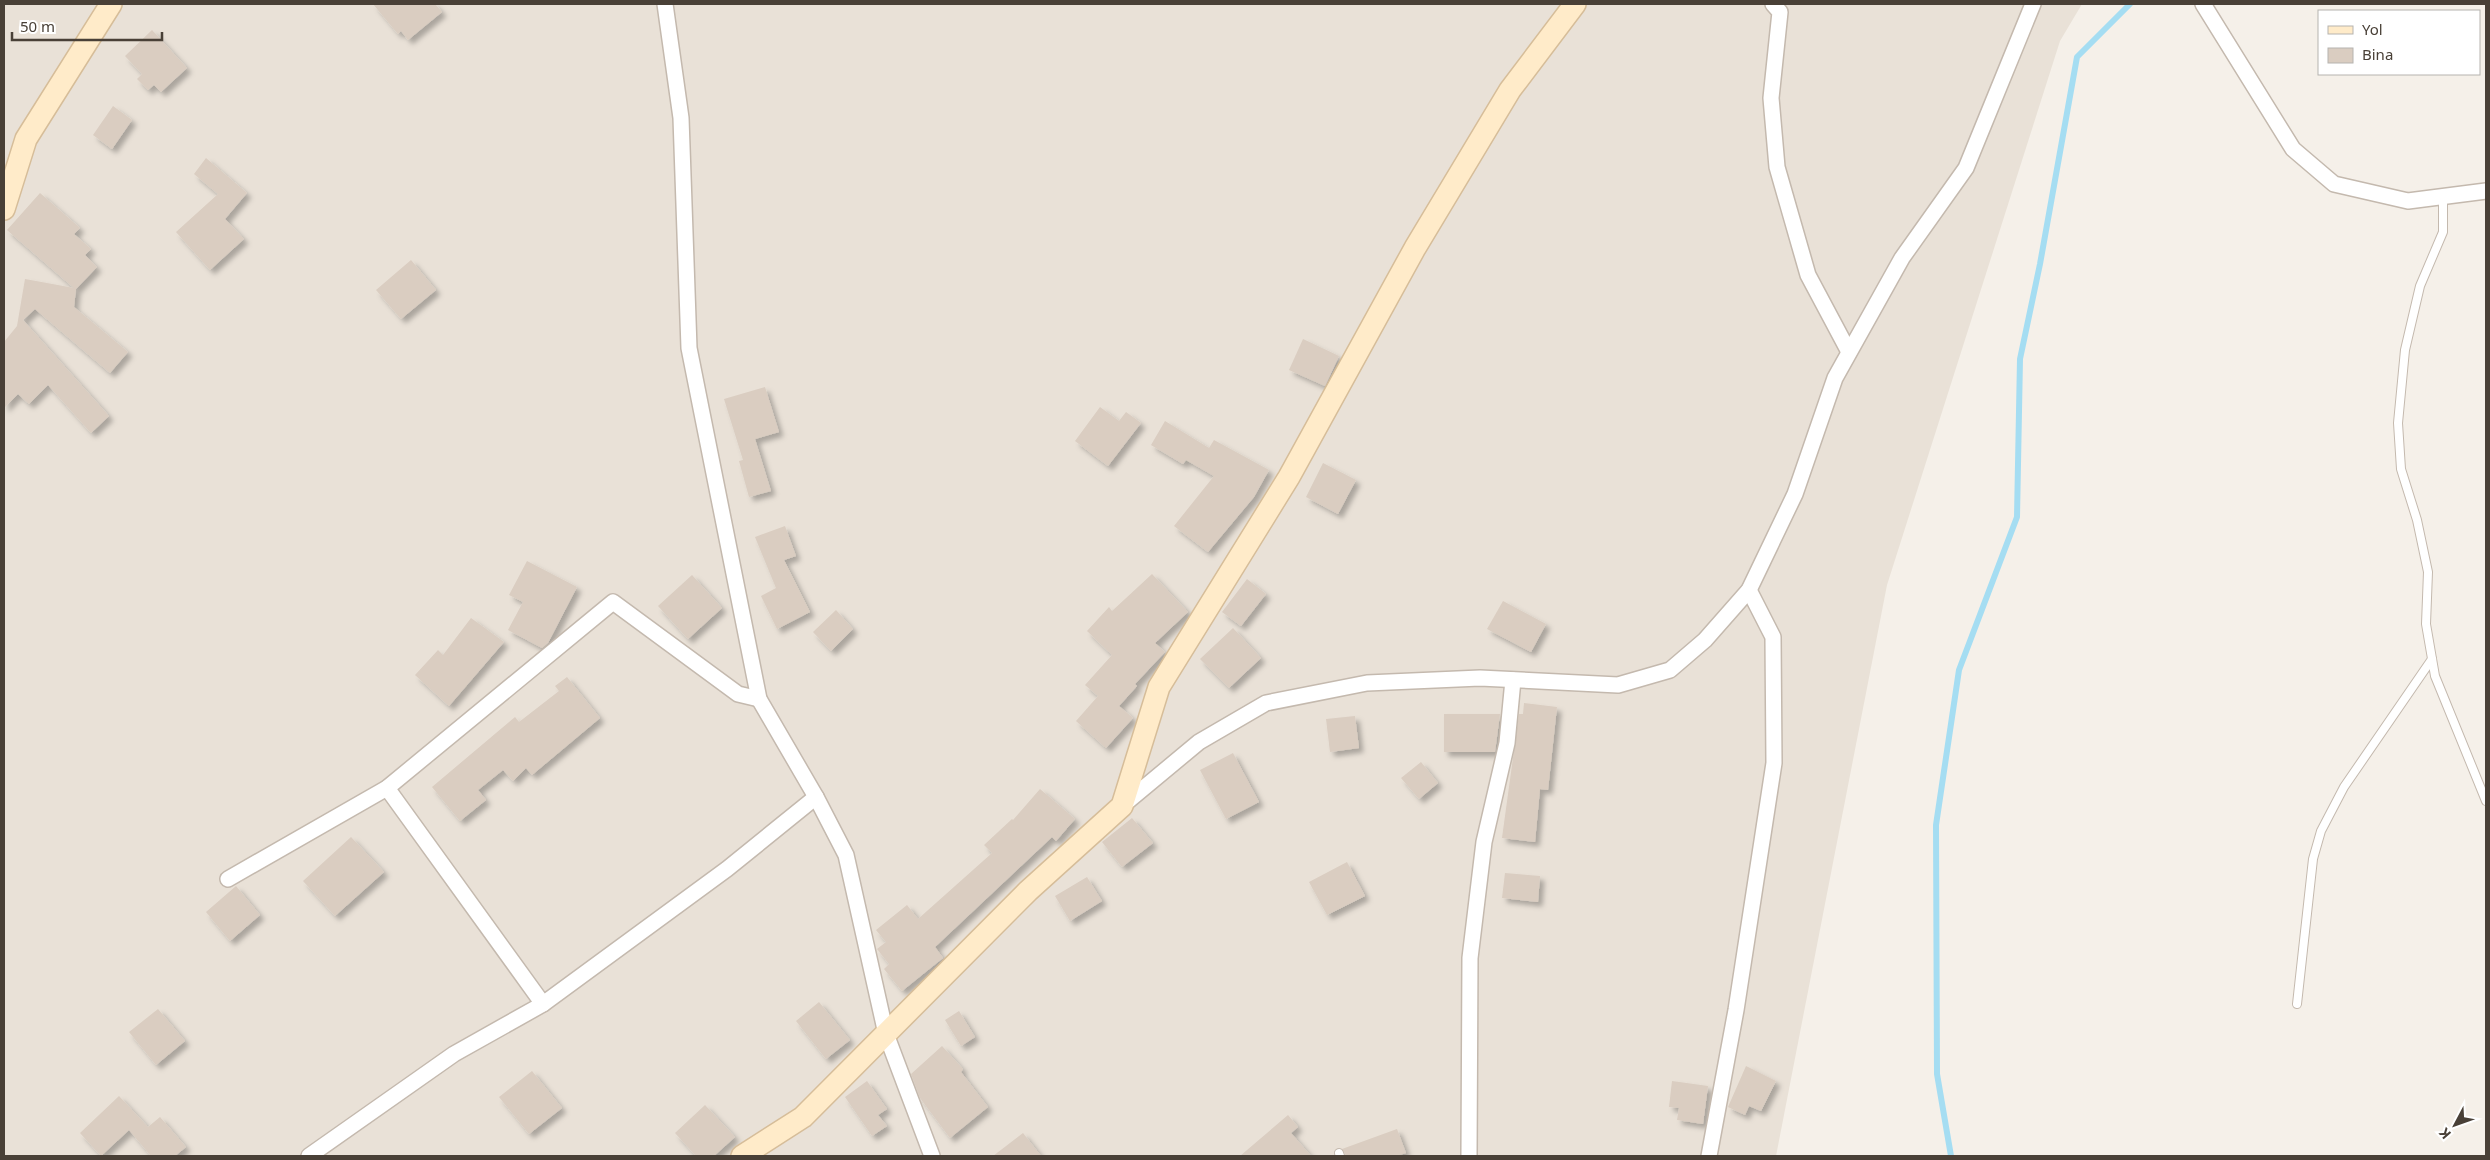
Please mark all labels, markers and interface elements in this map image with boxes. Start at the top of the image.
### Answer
scale bar [12,10,162,42]
legend [2318,10,2480,75]
text: 50 m [20,16,55,36]
text: Yol [2362,19,2383,39]
text: Bina [2362,44,2393,64]
north arrow [2430,1100,2480,1150]
text: K [2434,1124,2455,1144]

